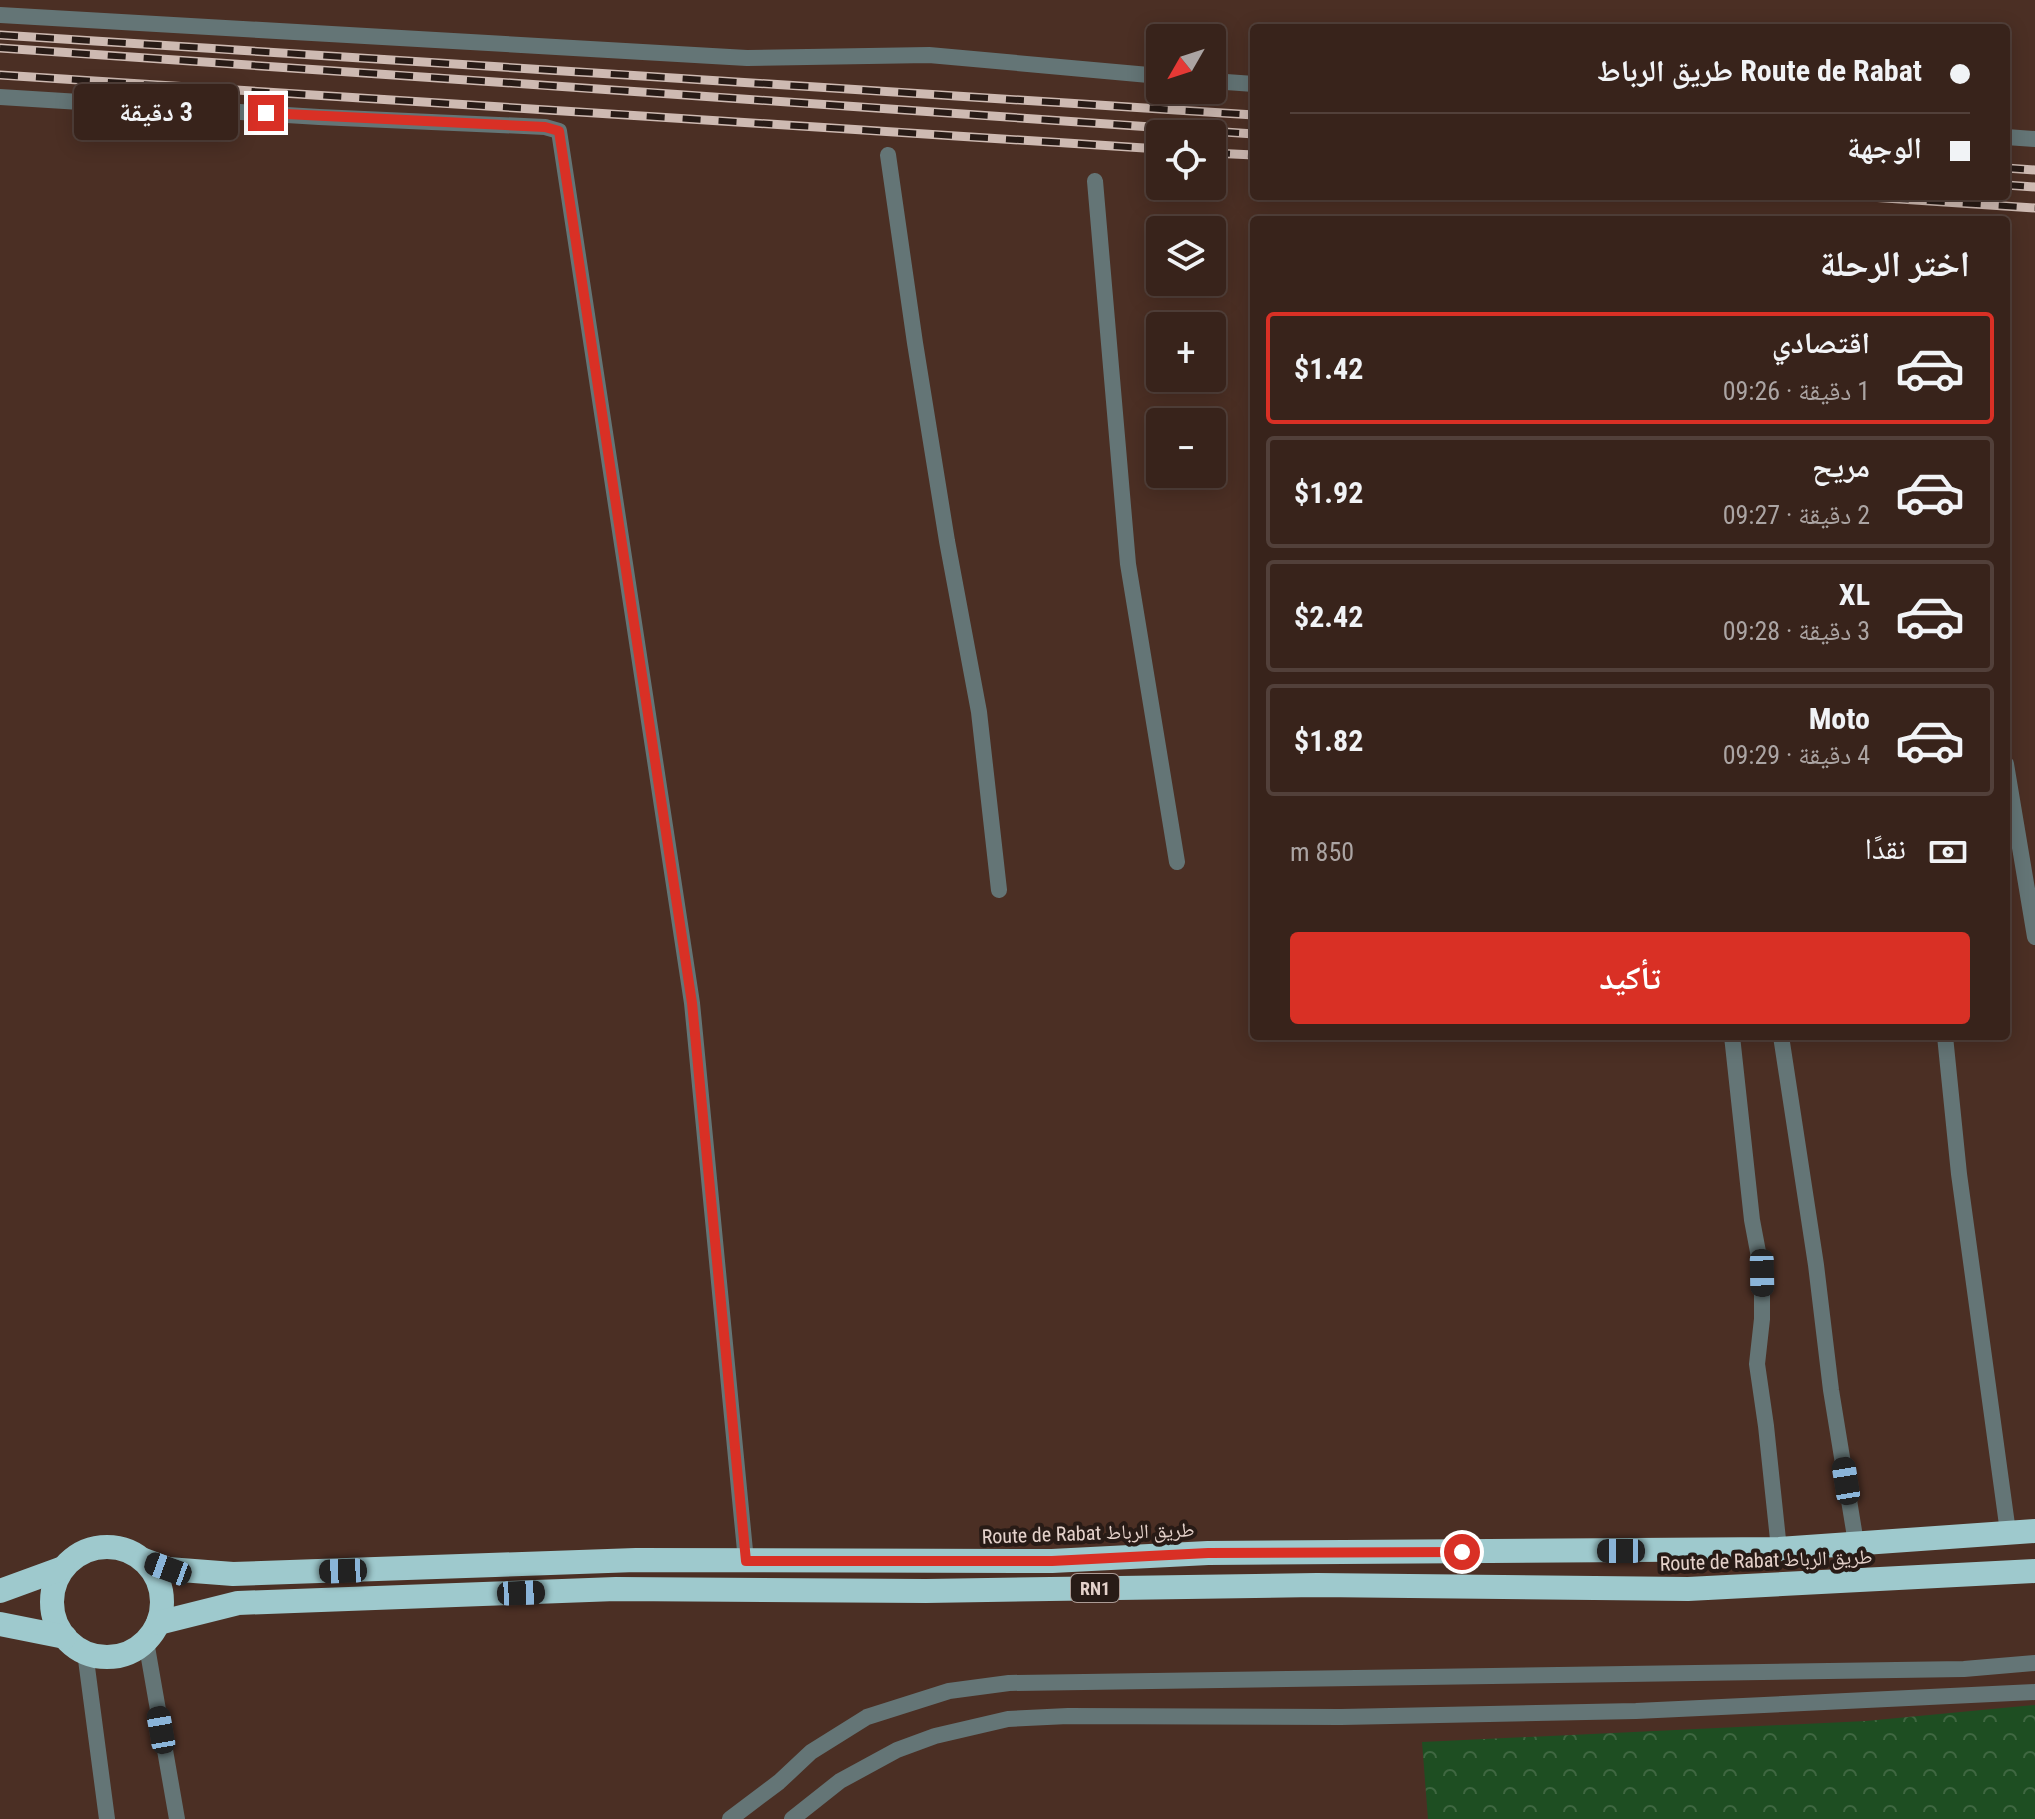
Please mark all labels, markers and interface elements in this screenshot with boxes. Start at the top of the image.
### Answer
north arrow [1146,24,1226,104]
map controls [1146,24,1226,488]
text: Route de Rabat طريق الرباط [1597,53,1922,88]
callout: 3 دقيقة [74,85,238,141]
route end [248,95,284,131]
text: 3 دقيقة [119,97,193,127]
button: locate [1146,120,1226,200]
text: الوجهة [1847,130,1922,165]
button: layers [1146,216,1226,296]
text: اختر الرحلة [1820,243,1970,285]
button: + [1146,312,1226,392]
text: اقتصادي [1772,325,1870,360]
icon: car [1894,332,1966,404]
text: $1.42 [1294,351,1363,386]
text: 1 دقيقة · 09:26 [1723,376,1870,406]
button: − [1146,408,1226,488]
text: مريح [1812,449,1870,484]
icon: car [1894,456,1966,528]
text: $1.92 [1294,475,1363,510]
text: 2 دقيقة · 09:27 [1723,500,1870,530]
text: XL [1839,577,1870,612]
icon: car [1894,580,1966,652]
text: $2.42 [1294,599,1363,634]
text: 3 دقيقة · 09:28 [1723,616,1870,646]
text: Moto [1809,701,1870,736]
icon: car [1894,704,1966,776]
text: $1.82 [1294,723,1363,758]
text: 4 دقيقة · 09:29 [1723,740,1870,770]
icon: cash [1926,830,1970,874]
text: نقدًا [1865,831,1906,866]
text: 850 m [1290,837,1354,867]
button: تأكيد [1290,932,1970,1024]
car [1750,1249,1774,1297]
car [1830,1455,1862,1507]
street label: Route de Rabat طريق الرباط [981,1517,1195,1549]
route start [1444,1534,1480,1570]
car [1597,1539,1645,1563]
street label: Route de Rabat طريق الرباط [1659,1544,1873,1576]
car [141,1550,195,1588]
car [319,1558,367,1584]
road number: RN1 [1071,1574,1119,1602]
car [497,1580,545,1606]
car [145,1704,177,1756]

